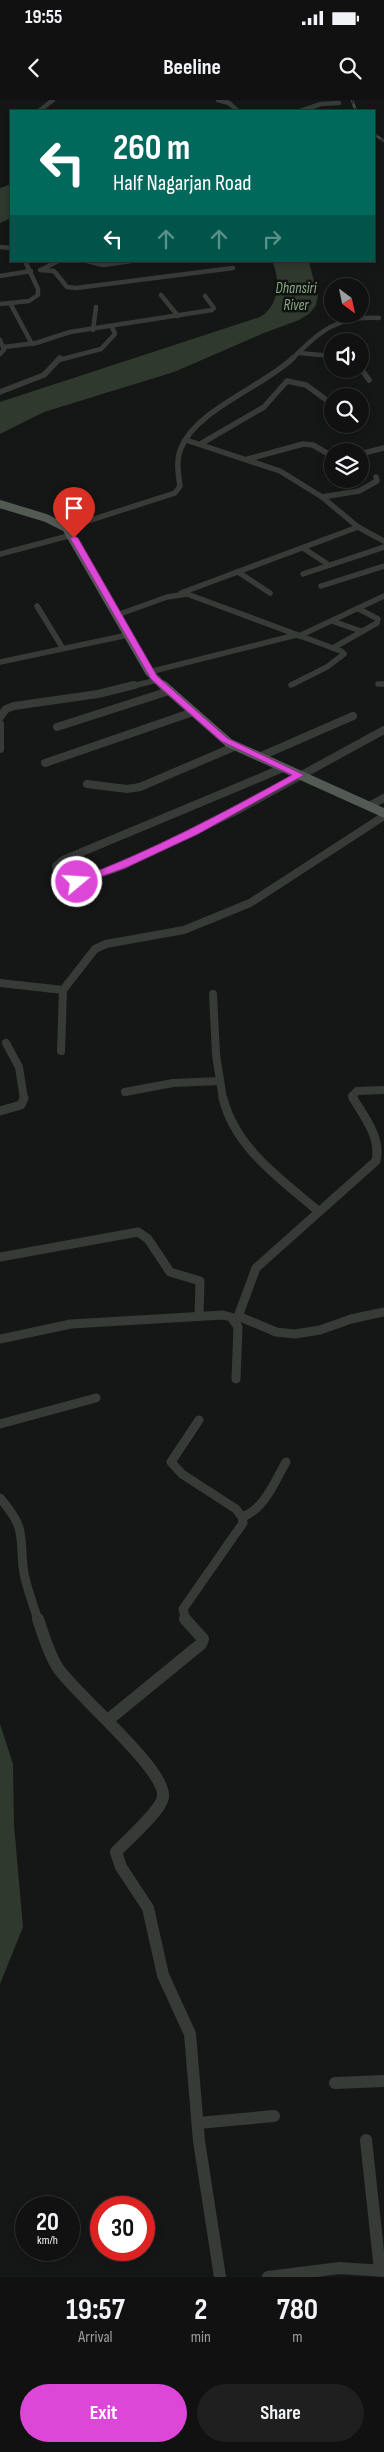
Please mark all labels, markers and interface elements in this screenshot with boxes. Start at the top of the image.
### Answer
text: 19:55 [25,6,62,29]
icon: back [20,54,48,82]
text: Beeline [163,54,221,81]
icon: search [336,54,364,82]
text: 260 m [113,127,190,170]
icon: left [30,130,95,195]
text: Half Nagarjan Road [113,170,252,197]
icon: left [99,225,127,253]
icon: ahead [152,225,180,253]
icon: ahead [205,225,233,253]
icon: right [258,225,286,253]
north arrow [324,278,369,322]
map controls [324,278,369,488]
water label: Dhansiri River [276,279,318,315]
button: sound [324,333,369,378]
button: search [324,388,369,433]
button: layers [324,443,369,488]
pin [53,487,95,538]
icon: arrive [60,494,88,522]
position arrow [50,855,102,907]
speed limit sign: 30 [90,2196,155,2261]
text: 20 [36,2207,59,2238]
text: km/h [37,2233,58,2248]
text: 19:57 [66,2292,125,2328]
text: 2 [194,2292,207,2328]
text: 780 [277,2292,318,2328]
text: Arrival [78,2328,113,2347]
text: min [191,2328,211,2347]
text: m [292,2328,303,2347]
button: Exit [20,2384,187,2442]
button: Share [197,2384,364,2442]

